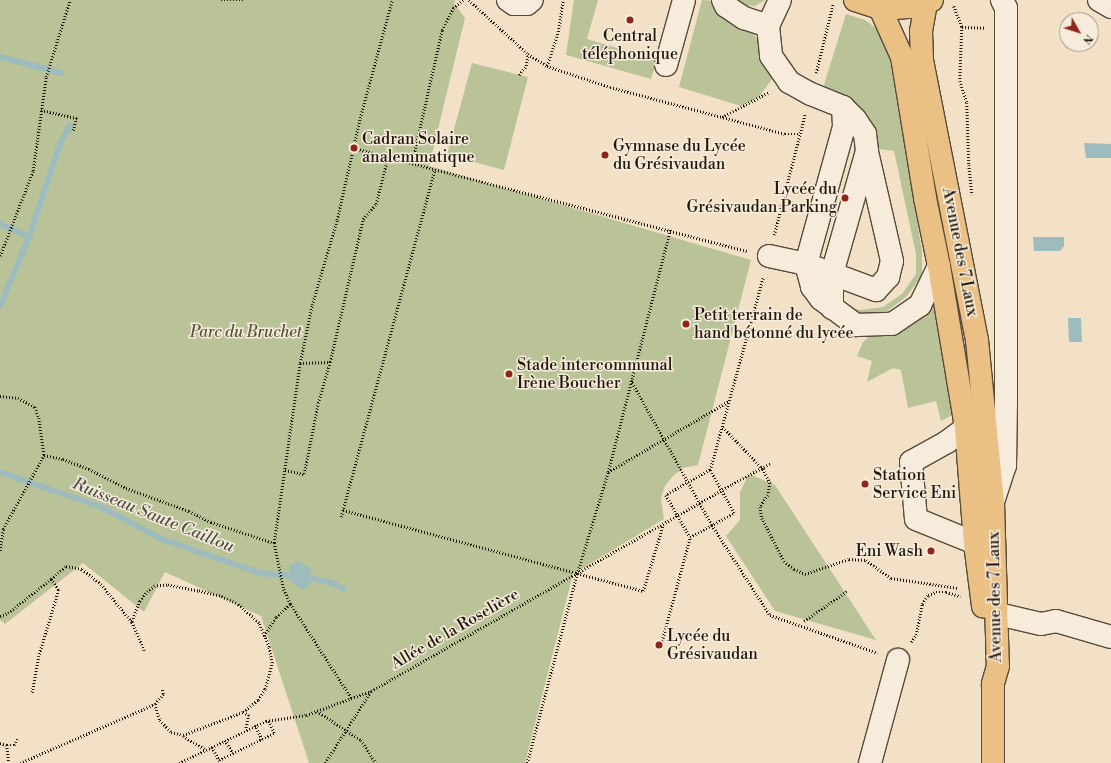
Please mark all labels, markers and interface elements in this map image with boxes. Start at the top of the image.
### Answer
north arrow [1059,12,1099,52]
marker: Central téléphonique [625,15,635,25]
place label: Central téléphonique [582,26,678,64]
text: N [1079,31,1096,47]
place label: Cadran Solaire analemmatique [362,129,475,167]
place label: Gymnase du Lycée du Grésivaudan [613,136,746,174]
marker: Cadran Solaire analemmatique [349,143,359,153]
marker: Gymnase du Lycée du Grésivaudan [600,150,610,160]
place label: Lycée du Grésivaudan Parking [687,179,837,217]
street label: Avenue des 7 Laux [938,186,982,318]
marker: Lycée du Grésivaudan Parking [840,193,850,203]
place label: Petit terrain de hand bétonné du lycée [694,305,854,343]
marker: Petit terrain de hand bétonné du lycée [681,319,691,329]
park label: Parc du Bruchet [190,322,302,342]
place label: Stade intercommunal Irène Boucher [517,355,672,393]
marker: Stade intercommunal Irène Boucher [504,369,514,379]
place label: Station Service Eni [873,465,956,503]
water label: Ruisseau Saute Caillou [69,474,237,558]
marker: Station Service Eni [860,479,870,489]
street label: Avenue des 7 Laux [984,531,1006,663]
place label: Eni Wash [856,541,923,561]
marker: Eni Wash [926,546,936,556]
street label: Allée de la Roselière [388,585,522,673]
place label: Lycée du Grésivaudan [667,626,758,664]
marker: Lycée du Grésivaudan [654,640,664,650]

